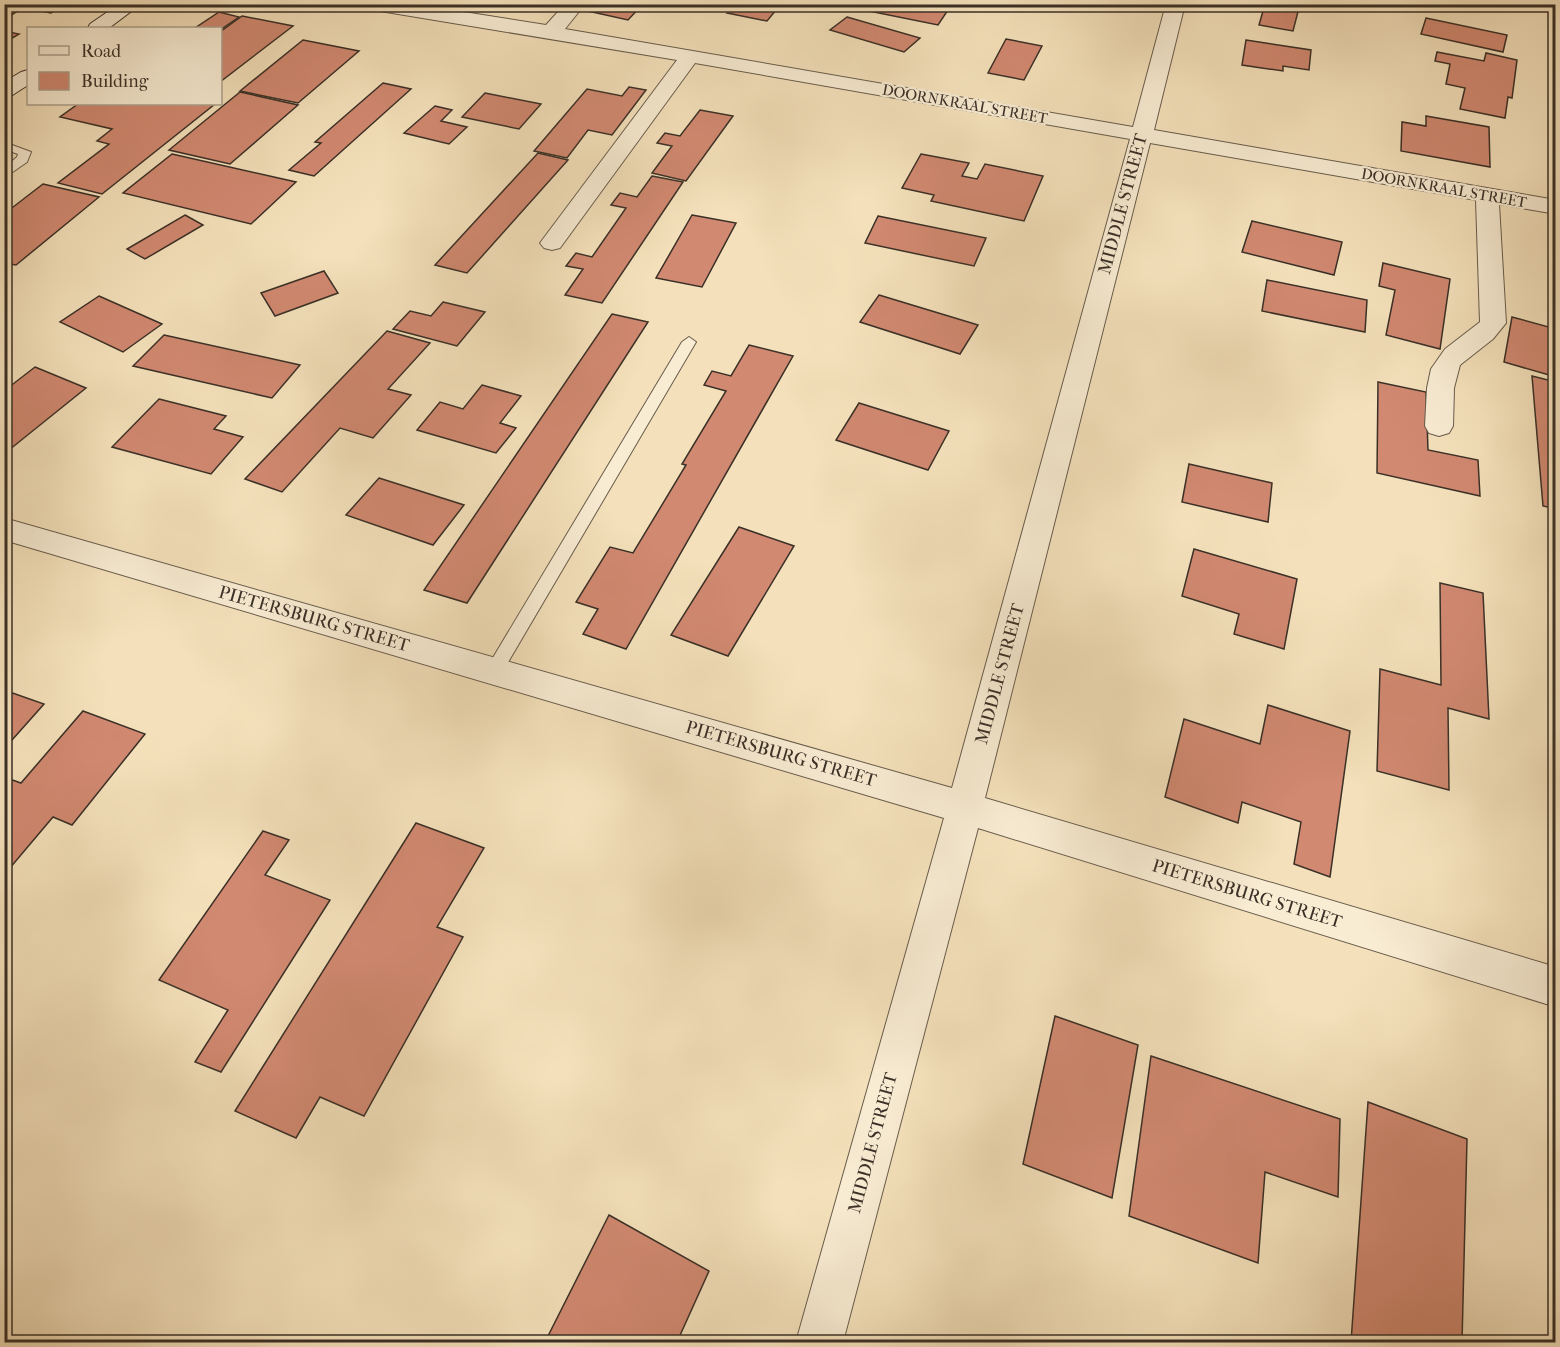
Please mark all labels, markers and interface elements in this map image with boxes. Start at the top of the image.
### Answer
legend [27,27,222,105]
text: Road [81,41,121,62]
text: Building [81,71,149,92]
street label: DOORNKRAAL STREET [881,81,1050,128]
street label: MIDDLE STREET [1094,131,1152,277]
street label: DOORNKRAAL STREET [1360,165,1529,212]
street label: PIETERSBURG STREET [216,582,413,657]
street label: MIDDLE STREET [971,601,1029,747]
street label: PIETERSBURG STREET [683,717,880,792]
street label: PIETERSBURG STREET [1149,855,1345,933]
street label: MIDDLE STREET [844,1070,902,1216]

